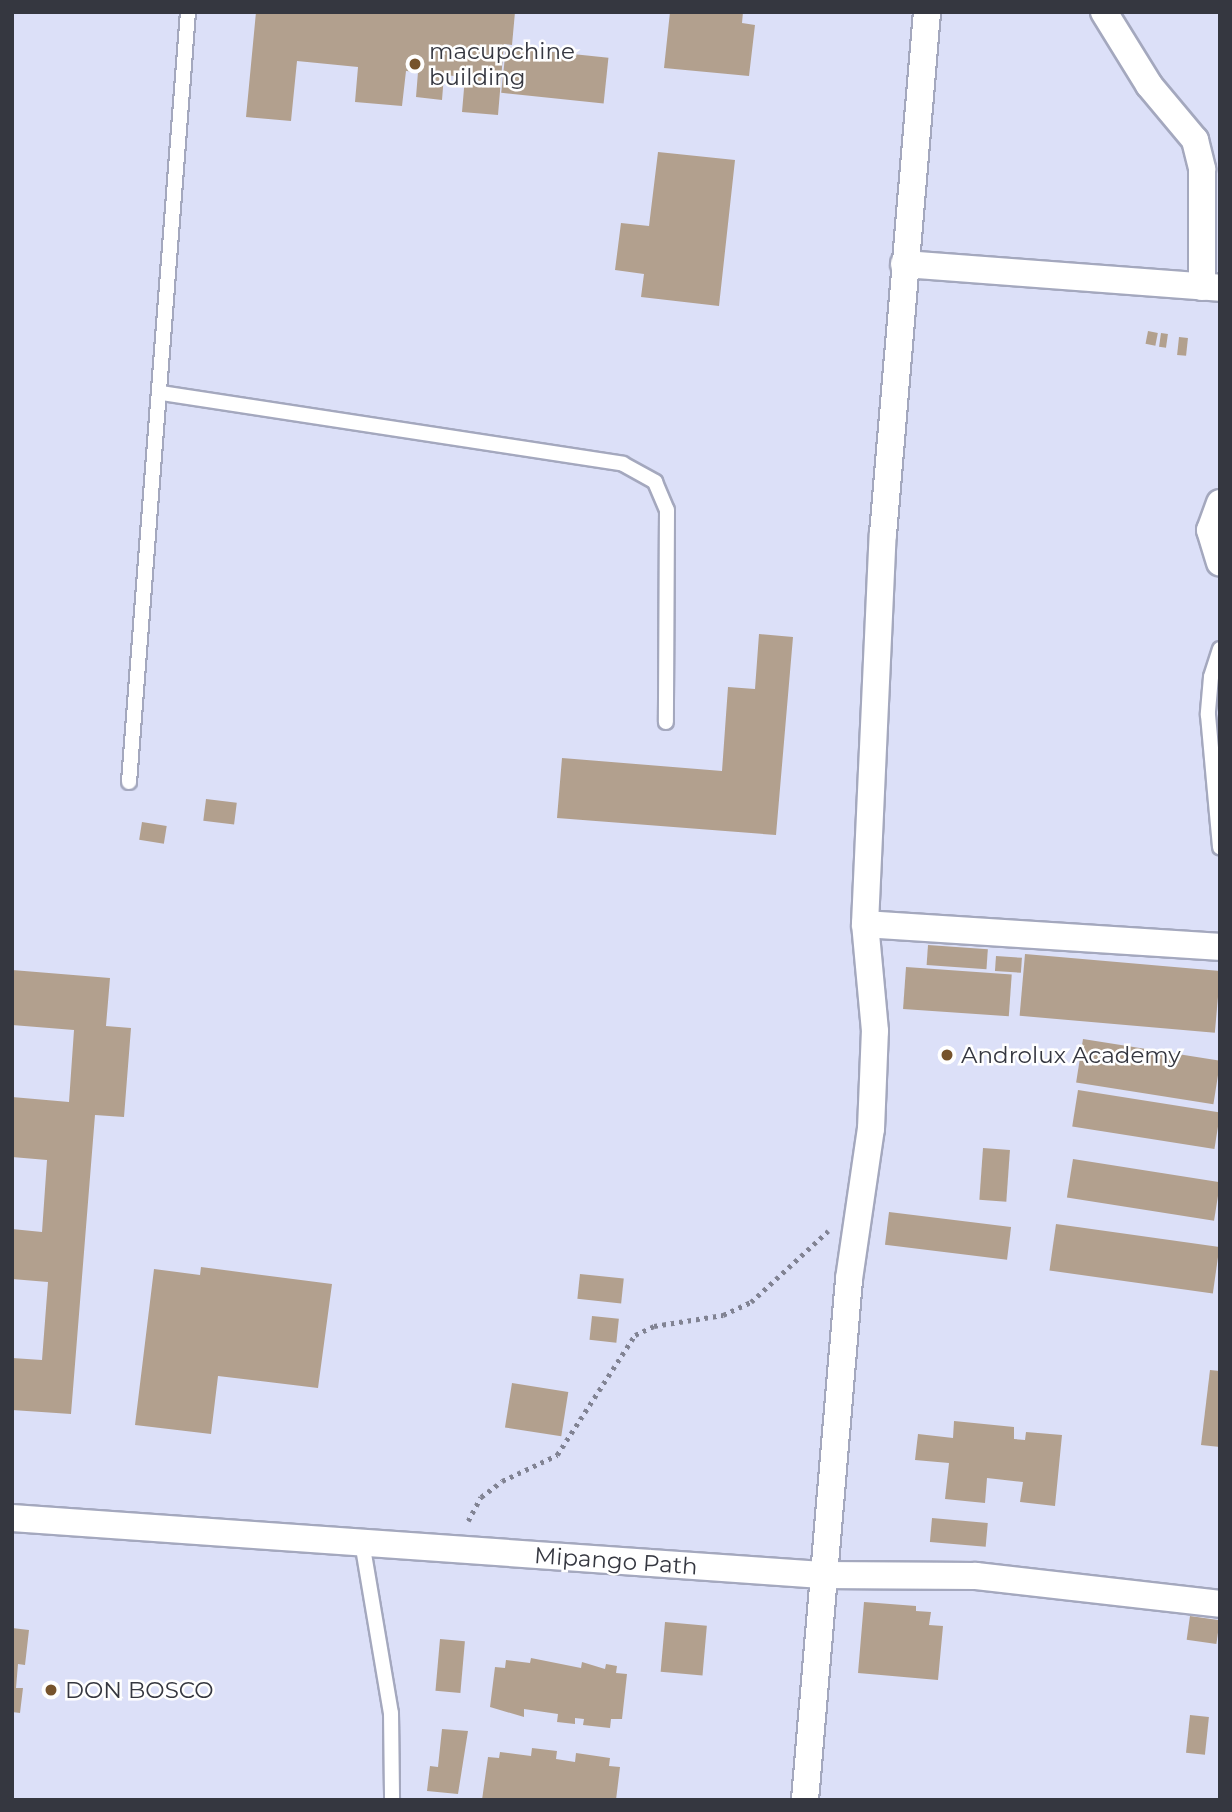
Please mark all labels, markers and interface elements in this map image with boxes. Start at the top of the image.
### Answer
place label: macupchine building [429,37,575,91]
marker: macupchine building [407,56,423,72]
place label: Androlux Academy [961,1041,1181,1069]
marker: Androlux Academy [939,1047,955,1063]
street label: Mipango Path [533,1542,699,1580]
place label: DON BOSCO [65,1676,214,1704]
marker: DON BOSCO [43,1682,59,1698]

